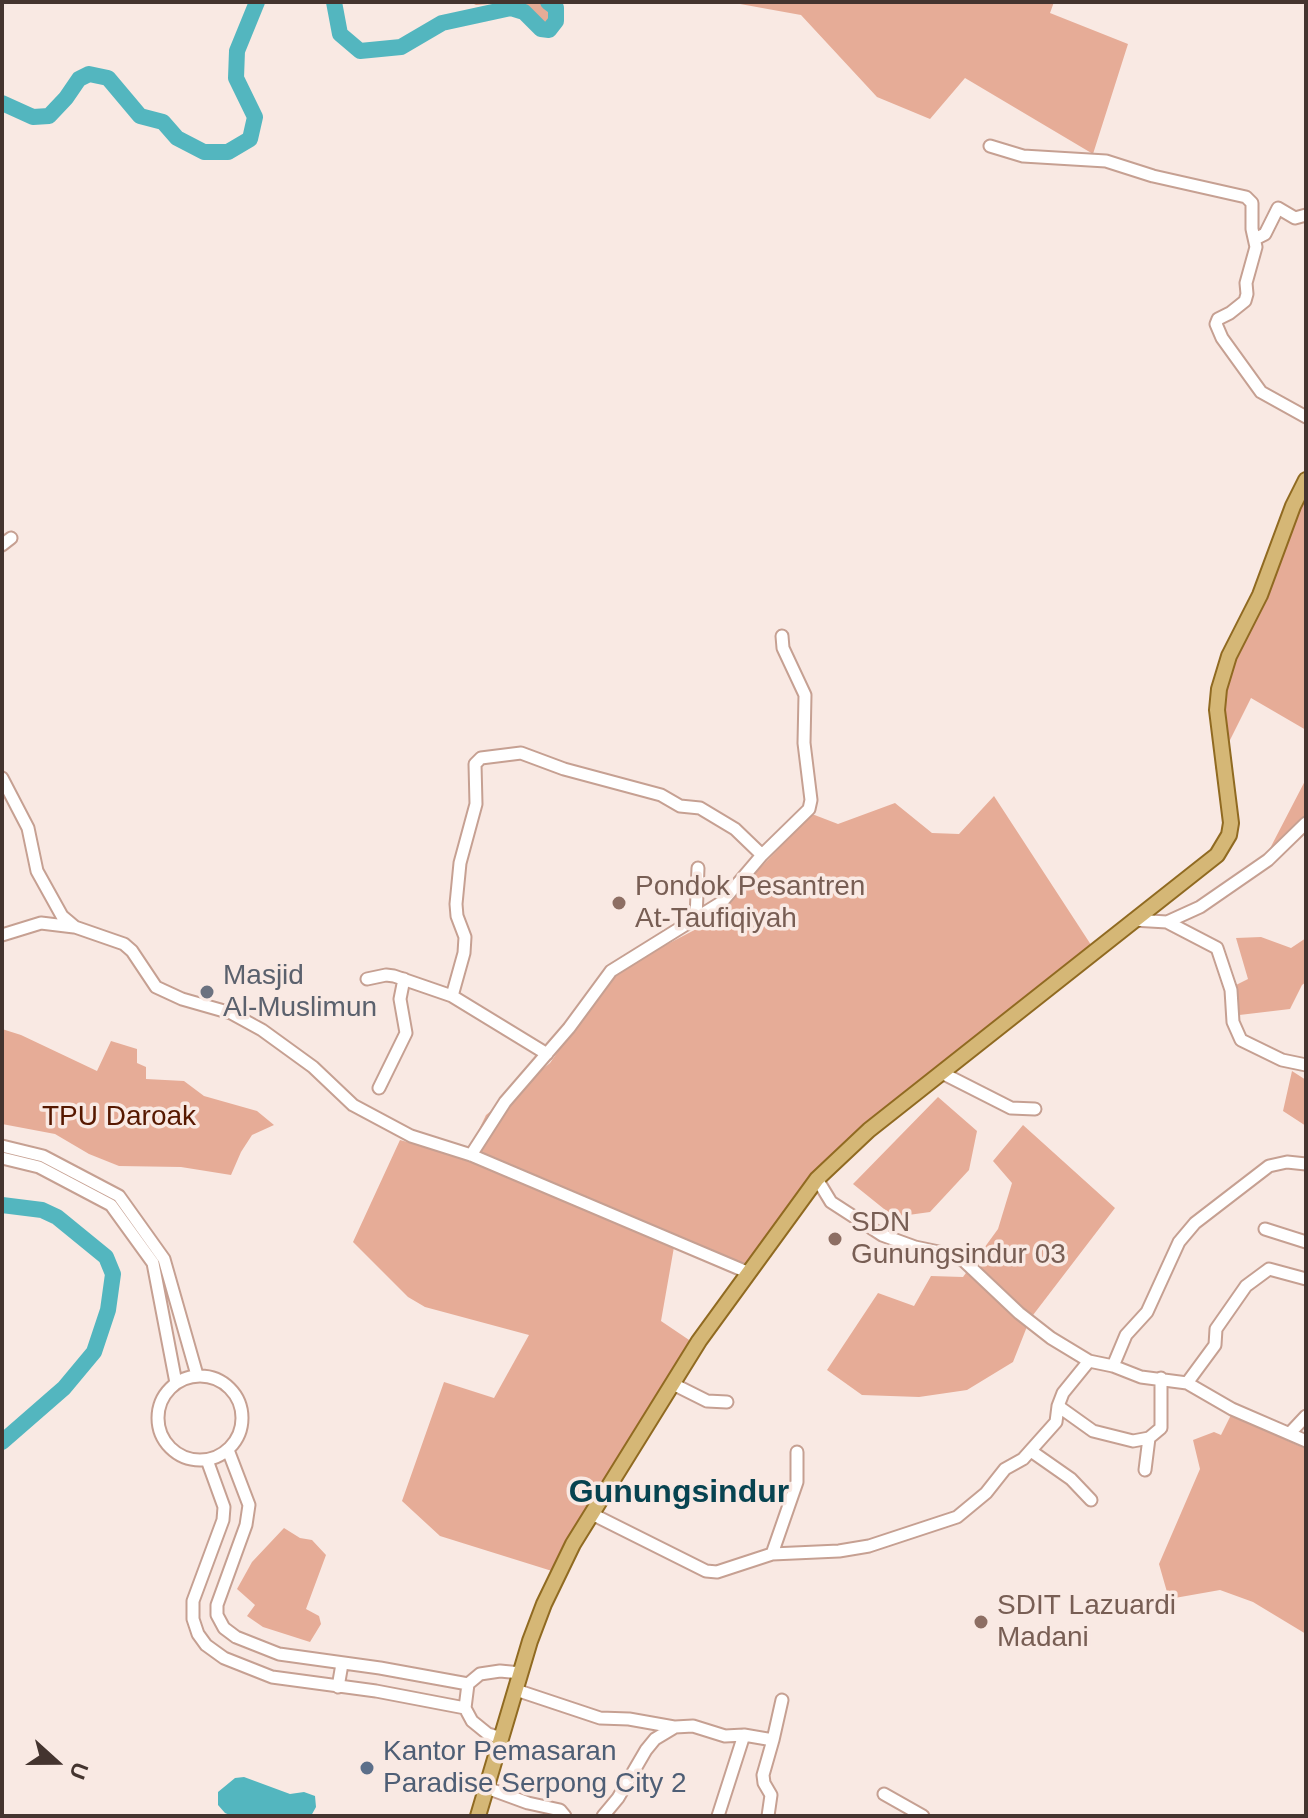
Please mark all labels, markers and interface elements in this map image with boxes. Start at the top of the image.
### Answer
place label: Pondok Pesantren At-Taufiqiyah [635,870,865,936]
marker: Pondok Pesantren At-Taufiqiyah [610,894,628,912]
place label: Masjid Al-Muslimun [223,959,377,1025]
marker: Masjid Al-Muslimun [198,983,216,1001]
park label: TPU Daroak [42,1100,196,1134]
place label: SDN Gunungsindur 03 [851,1206,1066,1272]
marker: SDN Gunungsindur 03 [826,1230,844,1248]
district label: Gunungsindur [569,1474,789,1512]
place label: SDIT Lazuardi Madani [997,1589,1176,1655]
marker: SDIT Lazuardi Madani [972,1613,990,1631]
north arrow [16,1722,96,1802]
place label: Kantor Pemasaran Paradise Serpong City 2 [383,1735,687,1801]
text: U [64,1759,93,1783]
marker: Kantor Pemasaran Paradise Serpong City 2 [358,1759,376,1777]

